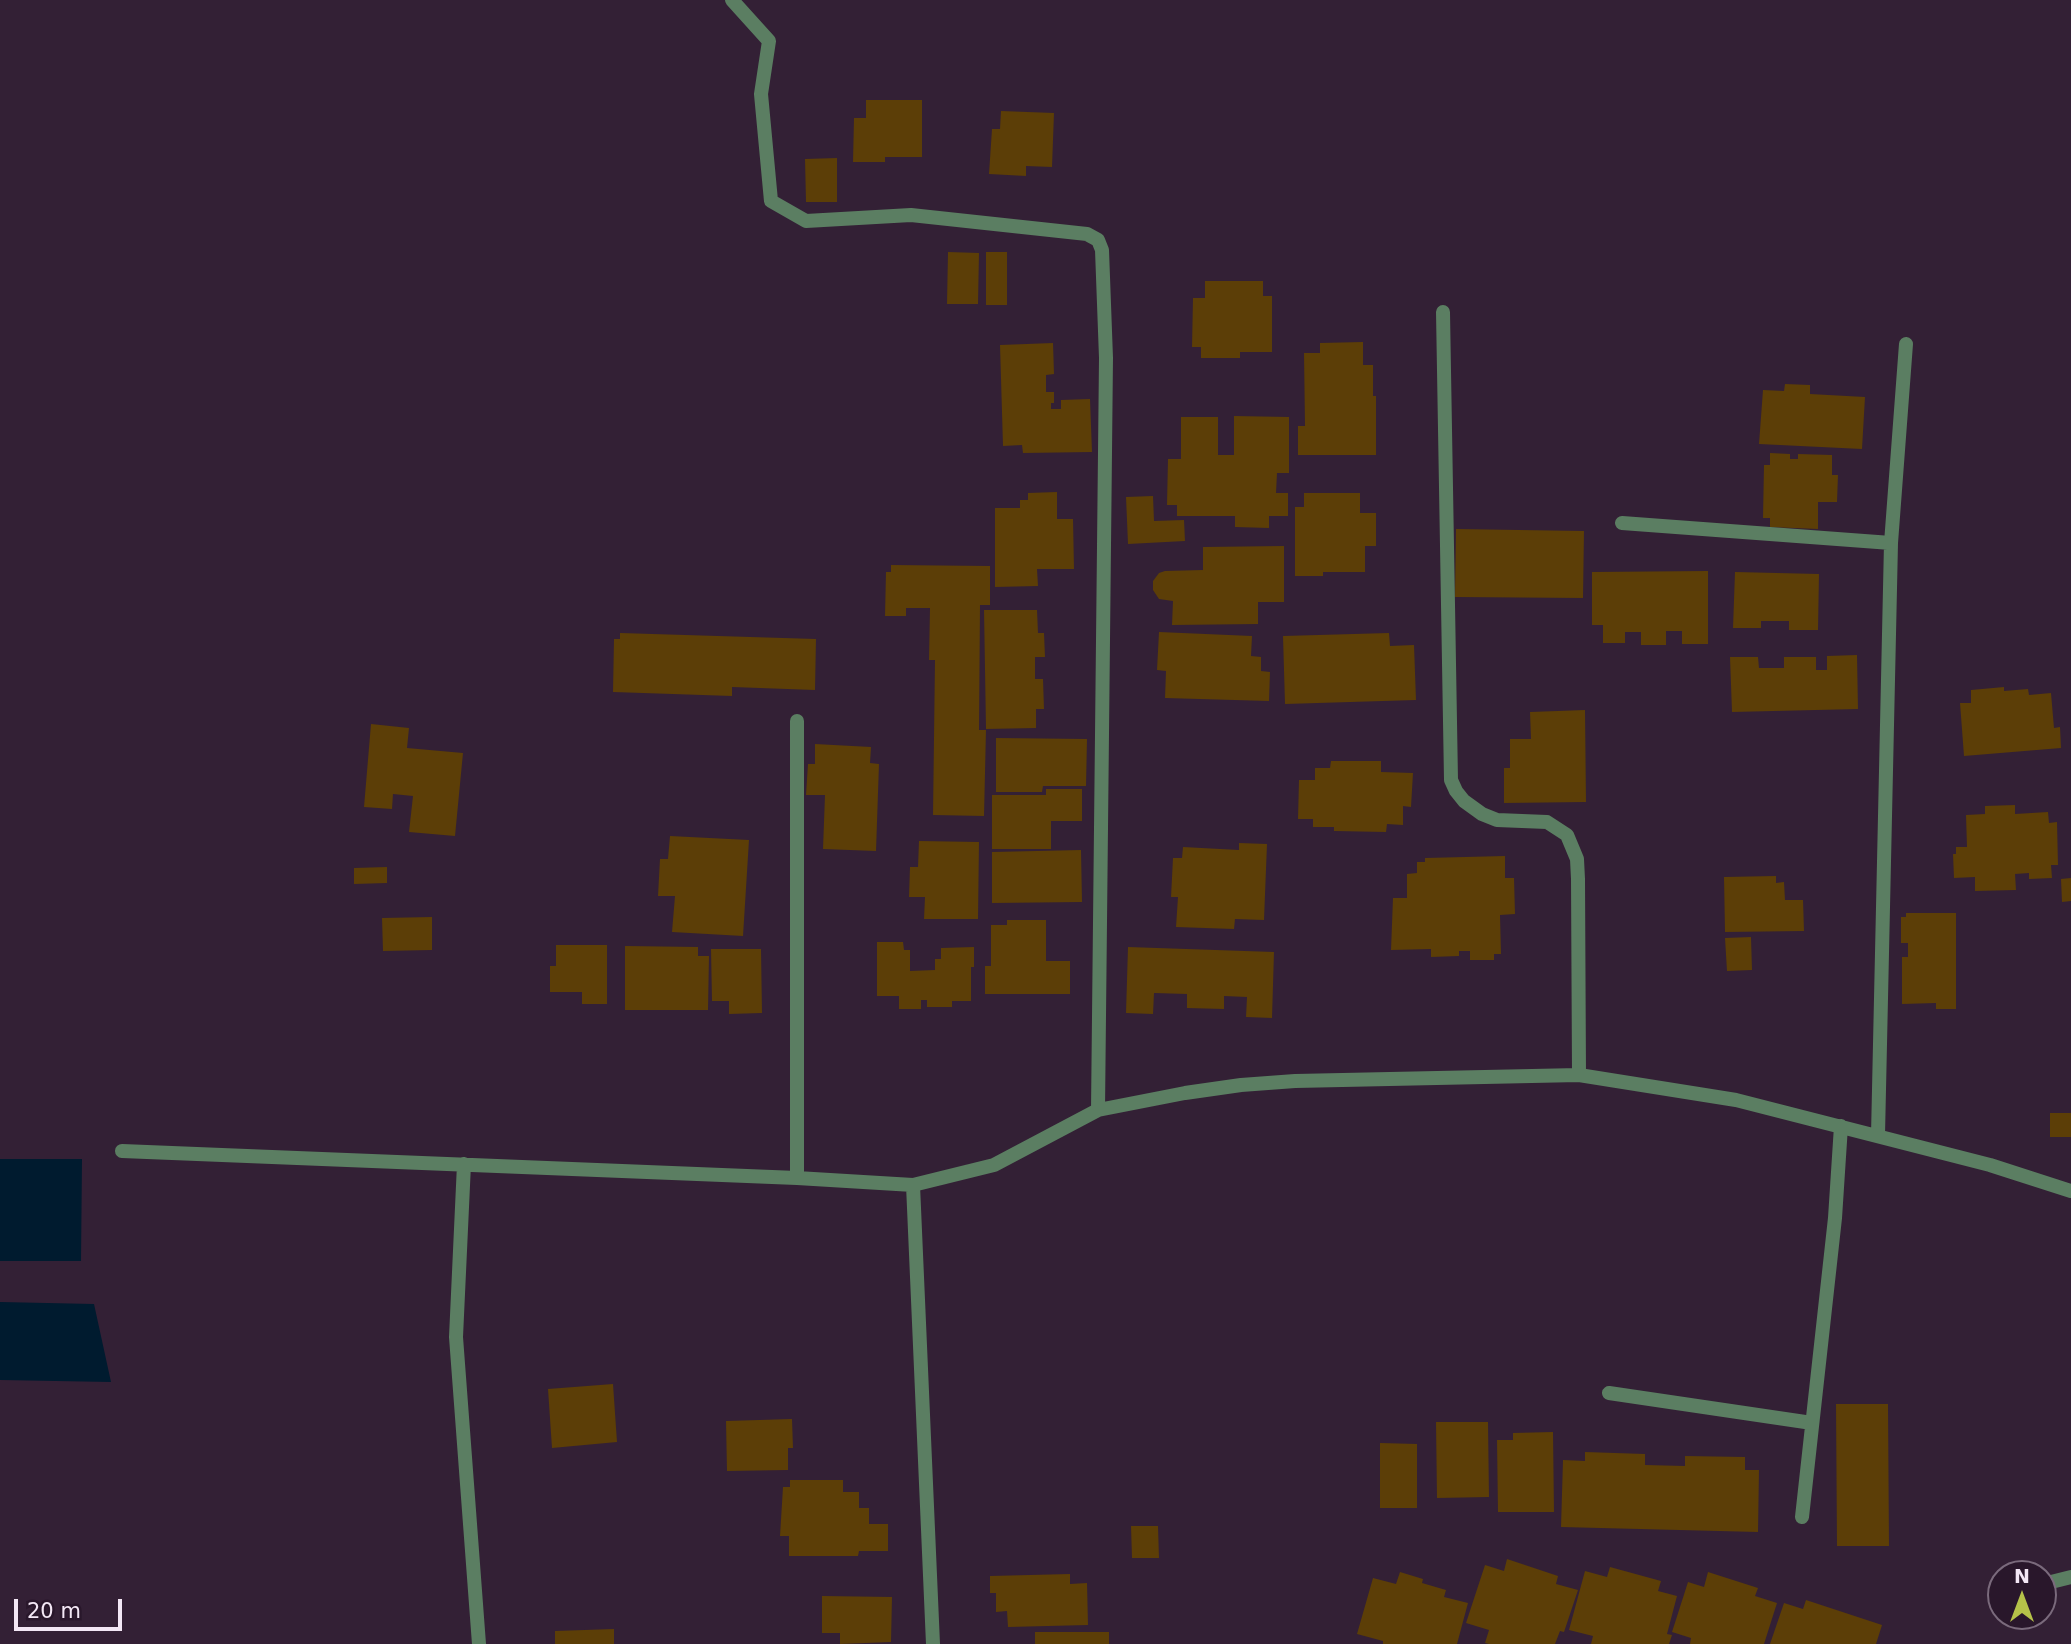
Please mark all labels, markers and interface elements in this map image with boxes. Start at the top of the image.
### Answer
north arrow [1987,1560,2057,1630]
text: N [2014,1565,2030,1587]
scale bar [18,1584,126,1628]
text: 20 m [27,1599,81,1623]

